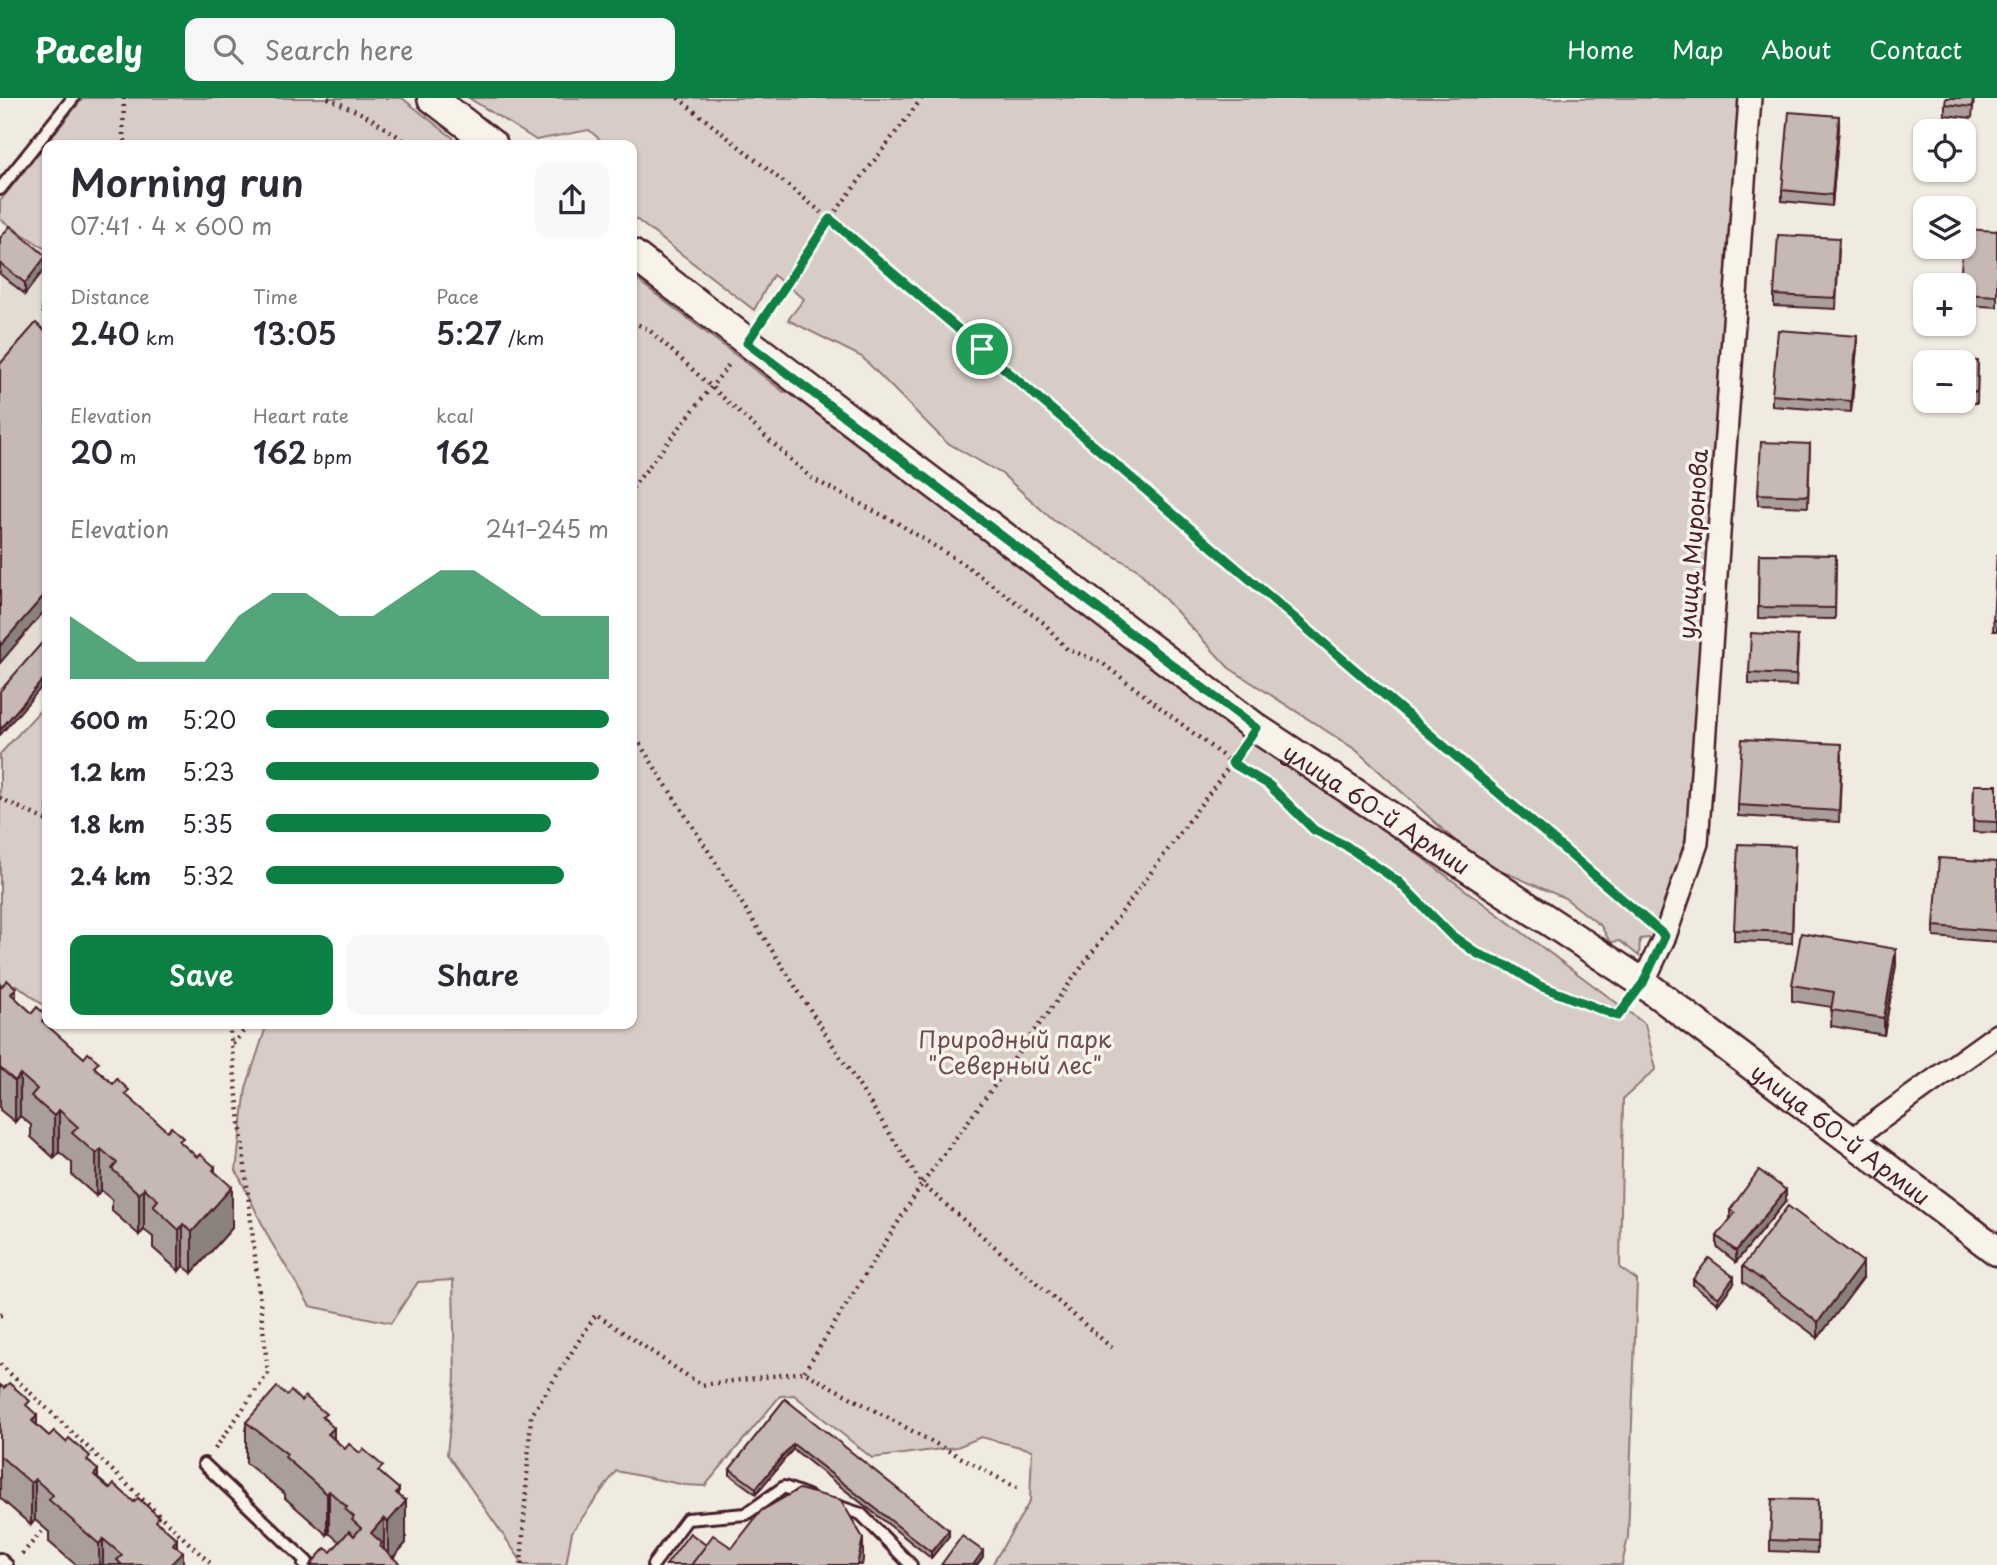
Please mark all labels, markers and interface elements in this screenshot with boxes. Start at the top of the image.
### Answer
search box [185,18,675,81]
text: Pacely [35,24,143,74]
icon: search [209,30,247,68]
text: Search here [265,30,413,69]
text: Home [1567,31,1634,67]
text: Map [1672,31,1723,67]
text: About [1761,31,1831,67]
text: Contact [1869,31,1962,67]
map controls [1913,119,1976,413]
button: locate [1913,119,1976,182]
text: Morning run [70,153,304,210]
button: share [535,163,609,237]
button: layers [1913,196,1976,259]
text: 07:41 · 4 × 600 m [70,208,272,243]
button: + [1913,273,1976,336]
text: Distance [70,282,150,310]
text: Time [253,282,298,310]
text: Pace [436,282,479,310]
text: 2.40 [70,310,140,355]
text: 13:05 [253,310,337,355]
text: 5:27 [436,310,502,355]
pin [952,319,1012,379]
text: km [140,323,174,351]
text: /km [502,323,544,351]
icon: arrive [963,330,1001,368]
button: − [1913,350,1976,413]
text: Elevation [70,401,152,429]
text: Heart rate [253,401,349,429]
text: kcal [436,401,474,429]
text: 20 [70,429,113,474]
text: 162 [253,429,307,474]
text: 162 [436,429,490,474]
text: m [113,442,136,470]
text: bpm [307,442,352,470]
street label: улица Миронова [1668,447,1716,640]
text: Elevation [70,511,169,546]
text: 241–245 m [486,511,609,546]
text: 600 m [70,702,148,737]
text: 5:20 [182,702,236,737]
street label: улица 60-й Армии [1277,734,1478,882]
text: 1.2 km [70,754,146,789]
text: 5:23 [182,754,235,789]
text: 1.8 km [70,806,145,841]
text: 5:35 [182,806,233,841]
text: 2.4 km [70,858,151,893]
text: 5:32 [182,858,234,893]
button: Save [70,935,333,1015]
button: Share [347,935,609,1015]
park label: Природный парк "Северный лес" [918,1021,1112,1082]
street label: улица 60-й Армии [1744,1054,1939,1213]

